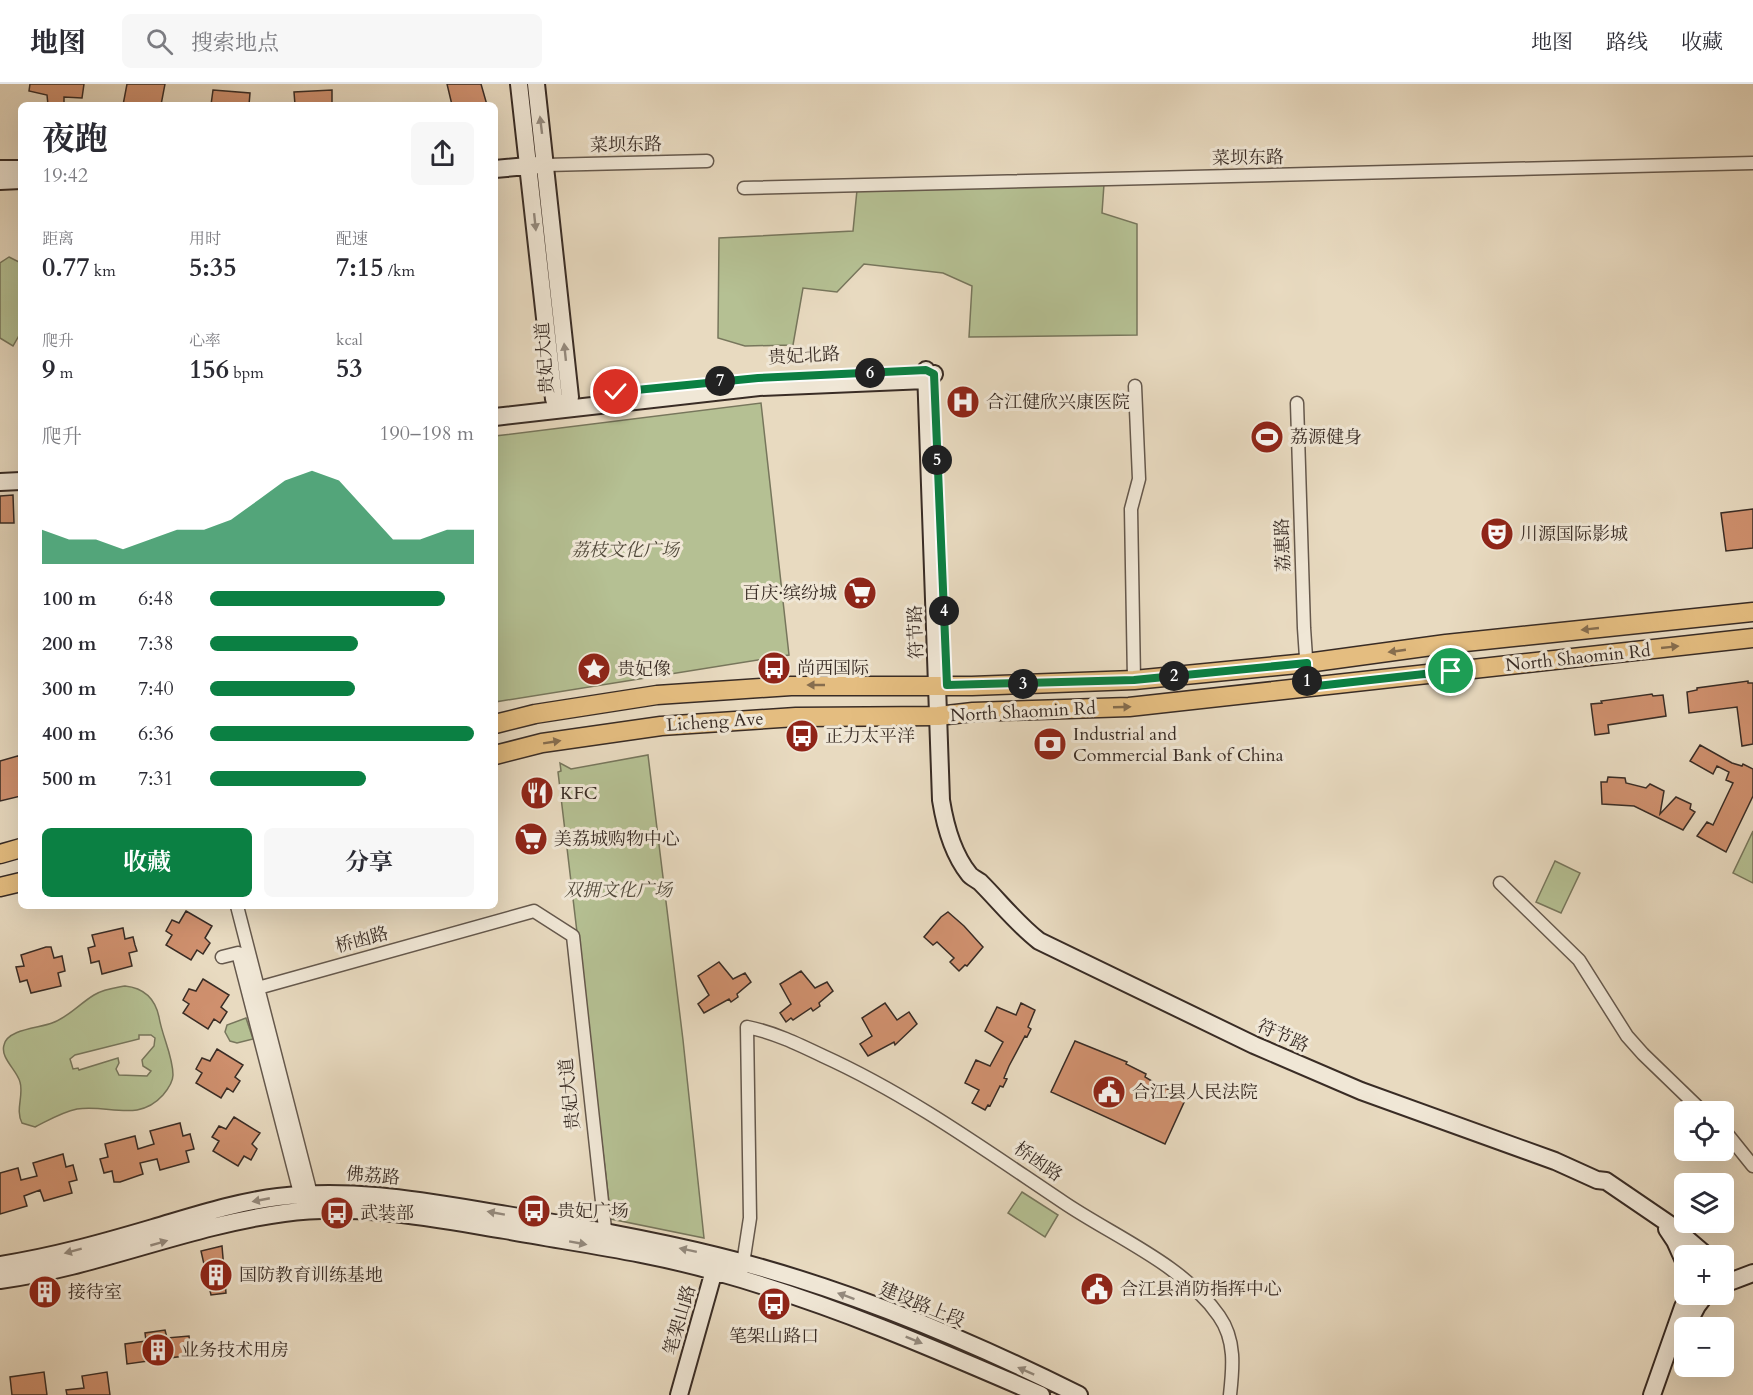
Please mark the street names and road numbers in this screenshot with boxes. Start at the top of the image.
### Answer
street label: 菜坝东路 [590,132,662,158]
street label: 菜坝东路 [1212,145,1284,171]
street label: 贵妃大道 [530,321,560,395]
street label: 贵妃北路 [767,342,841,370]
street label: 荔惠路 [1270,518,1296,572]
street label: 符节路 [903,605,929,659]
street label: North Shaomin Rd [1504,638,1652,678]
street label: North Shaomin Rd [950,696,1097,728]
street label: Licheng Ave [666,706,764,738]
street label: 桥凼路 [333,921,391,959]
street label: 符节路 [1253,1014,1313,1058]
street label: 贵妃大道 [554,1057,586,1131]
street label: 桥凼路 [1009,1136,1067,1188]
street label: 佛荔路 [345,1161,401,1191]
street label: 建设路上段 [876,1277,968,1333]
street label: 笔架山路 [658,1282,702,1358]

